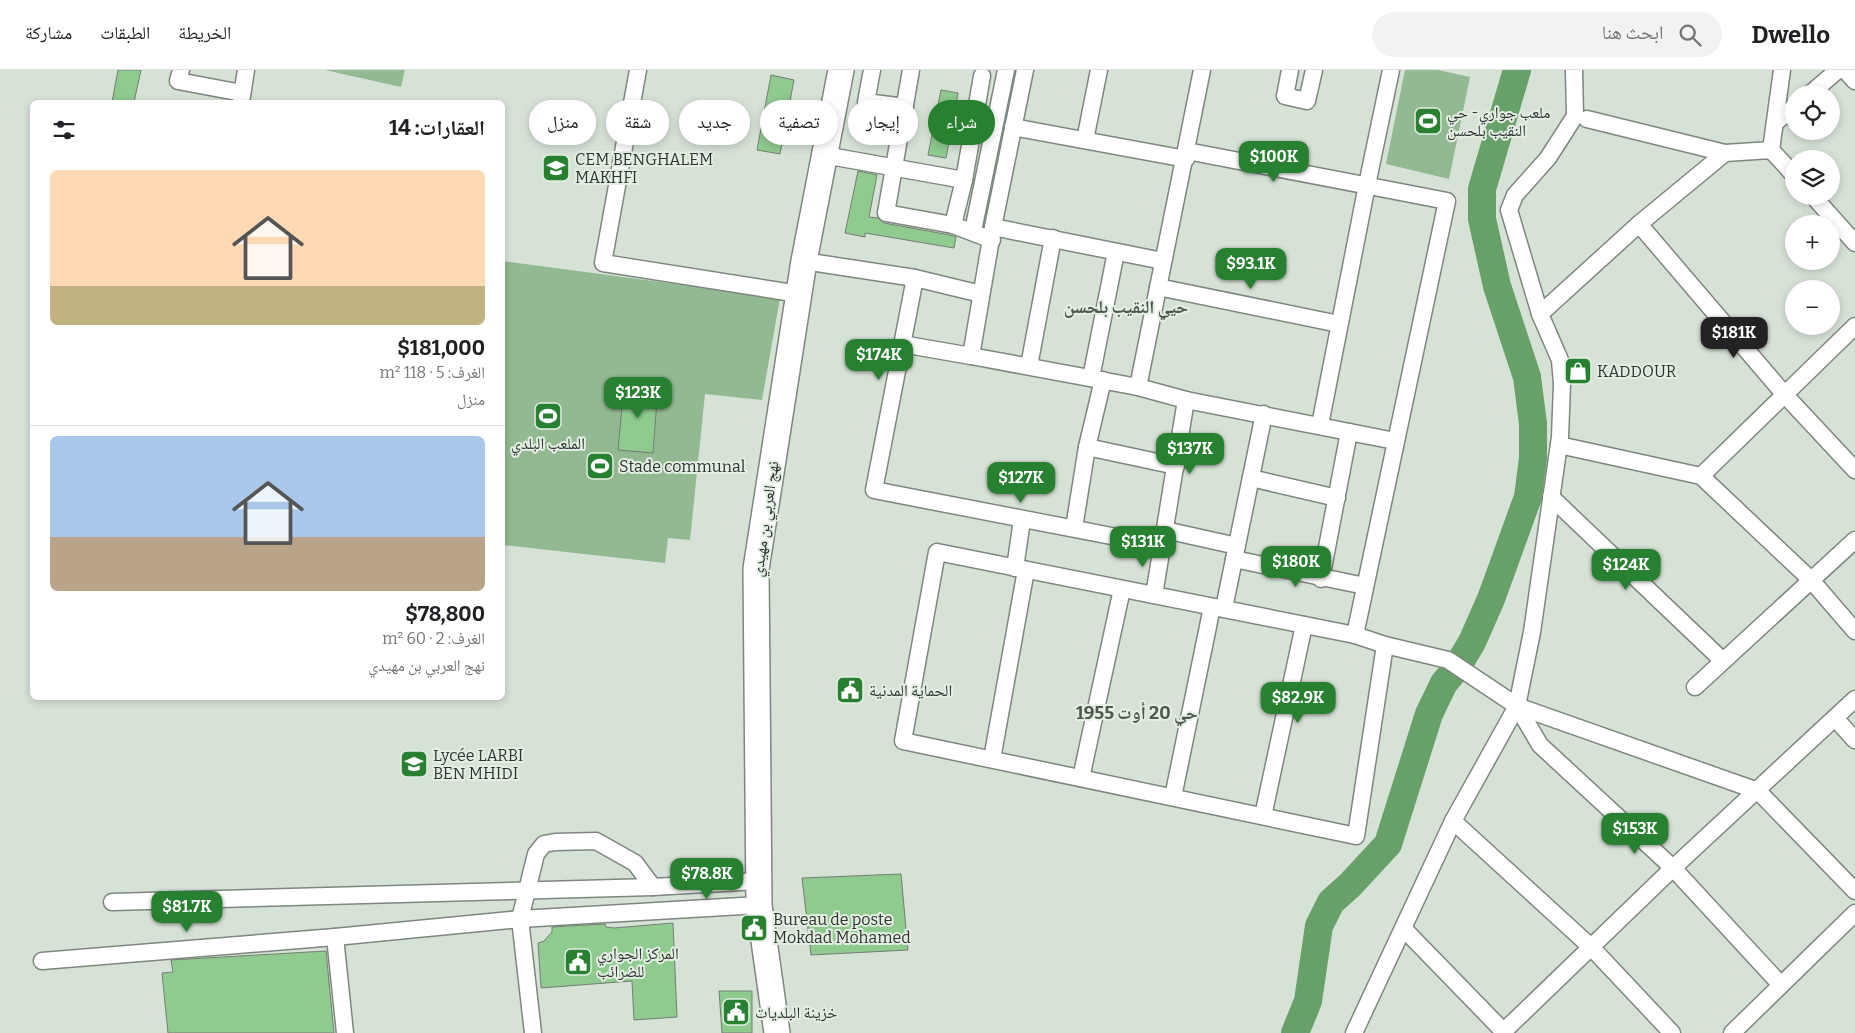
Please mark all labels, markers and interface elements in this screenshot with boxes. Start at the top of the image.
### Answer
search box [1372,12,1722,57]
text: ابحث هنا [1602,21,1664,44]
icon: search [1676,21,1704,49]
text: Dwello [1752,21,1830,49]
text: مشاركة [25,22,72,44]
text: الطبقات [100,22,150,44]
text: الخريطة [178,22,231,44]
map controls [1785,85,1840,335]
button: locate [1785,85,1840,140]
chip: منزل [529,100,596,145]
chip: شقة [606,100,669,145]
chip: جديد [679,100,750,145]
chip: تصفية [760,100,838,145]
chip: إيجار [848,100,918,145]
chip: شراء [928,100,995,145]
place label: ملعب جواري- حي النقيب بلحسن [1447,103,1550,141]
sports icon: ملعب جواري- حي النقيب بلحسن [1413,106,1443,136]
text: العقارات: 14 [389,115,485,141]
icon: filters [50,116,78,144]
pin: $100K [1239,140,1309,183]
text: $100K [1250,147,1298,166]
place label: CEM BENGHALEM MAKHFI [575,150,713,187]
button: layers [1785,150,1840,205]
school or university icon: CEM BENGHALEM MAKHFI [541,153,571,183]
icon: home [223,203,313,293]
button: + [1785,215,1840,270]
pin: $93.1K [1210,248,1292,290]
text: $93.1K [1226,254,1276,273]
button: − [1785,280,1840,335]
district label: حيي النقيب بلحسن [1064,296,1189,321]
pin: $181K [1699,316,1769,359]
text: $181K [1712,323,1756,342]
text: $181,000 [397,335,485,361]
pin: $174K [844,338,914,381]
text: $174K [856,345,902,364]
shop icon: KADDOUR [1563,356,1593,386]
place label: KADDOUR [1597,362,1677,381]
text: الغرف: 5 · 118 m² [379,363,485,382]
pin: $123K [603,376,673,419]
text: $123K [615,383,661,402]
text: منزل [457,390,485,409]
sports icon: الملعب البلدي [533,401,563,431]
pin: $137K [1155,432,1225,475]
place label: الملعب البلدي [511,434,585,456]
text: $137K [1167,439,1213,458]
sports icon: Stade communal [585,451,615,481]
place label: Stade communal [619,457,746,476]
street label: نهج العربي بن مهيدي [747,460,786,579]
pin: $127K [986,462,1056,504]
icon: home [223,468,313,558]
text: $127K [998,468,1044,487]
pin: $131K [1108,526,1178,568]
text: $131K [1121,532,1165,551]
pin: $180K [1261,546,1331,588]
pin: $124K [1591,548,1661,591]
text: $180K [1272,552,1320,571]
text: $124K [1603,555,1649,574]
text: $78,800 [405,601,485,627]
text: الغرف: 2 · 60 m² [382,629,485,648]
text: نهج العربي بن مهيدي [368,656,485,675]
public building icon: الحماية المدنية [835,675,865,705]
place label: الحماية المدنية [869,681,952,700]
pin: $82.9K [1257,682,1339,724]
text: $82.9K [1272,688,1324,707]
district label: حي 20 أوت 1955 [1076,702,1198,727]
place label: Lycée LARBI BEN MHIDI [433,746,523,783]
school or university icon: Lycée LARBI BEN MHIDI [399,749,429,779]
pin: $153K [1600,812,1670,855]
text: $153K [1612,819,1658,838]
pin: $78.8K [666,858,748,900]
text: $78.8K [681,864,733,883]
pin: $81.7K [146,890,228,933]
text: $81.7K [162,897,212,916]
place label: Bureau de poste Mokdad Mohamed [773,910,911,947]
public building icon: Bureau de poste Mokdad Mohamed [739,913,769,943]
place label: المركز الجواري للضرائب [597,944,679,981]
public building icon: المركز الجواري للضرائب [563,947,593,977]
public building icon: خزينة البلديات [721,997,751,1027]
place label: خزينة البلديات [755,1003,838,1022]

